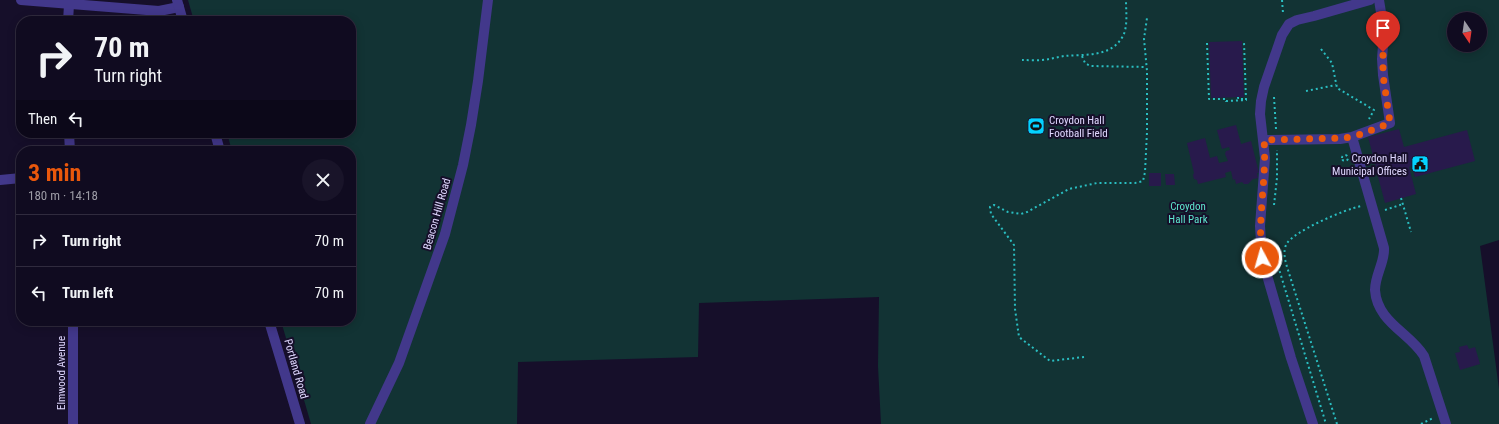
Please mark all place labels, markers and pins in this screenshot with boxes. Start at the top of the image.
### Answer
pin [1366,11,1400,52]
place label: Croydon Hall Football Field [1049,114,1108,140]
sports icon: Croydon Hall Football Field [1026,116,1046,136]
place label: Croydon Hall Municipal Offices [1332,152,1407,178]
public building icon: Croydon Hall Municipal Offices [1410,154,1430,174]

